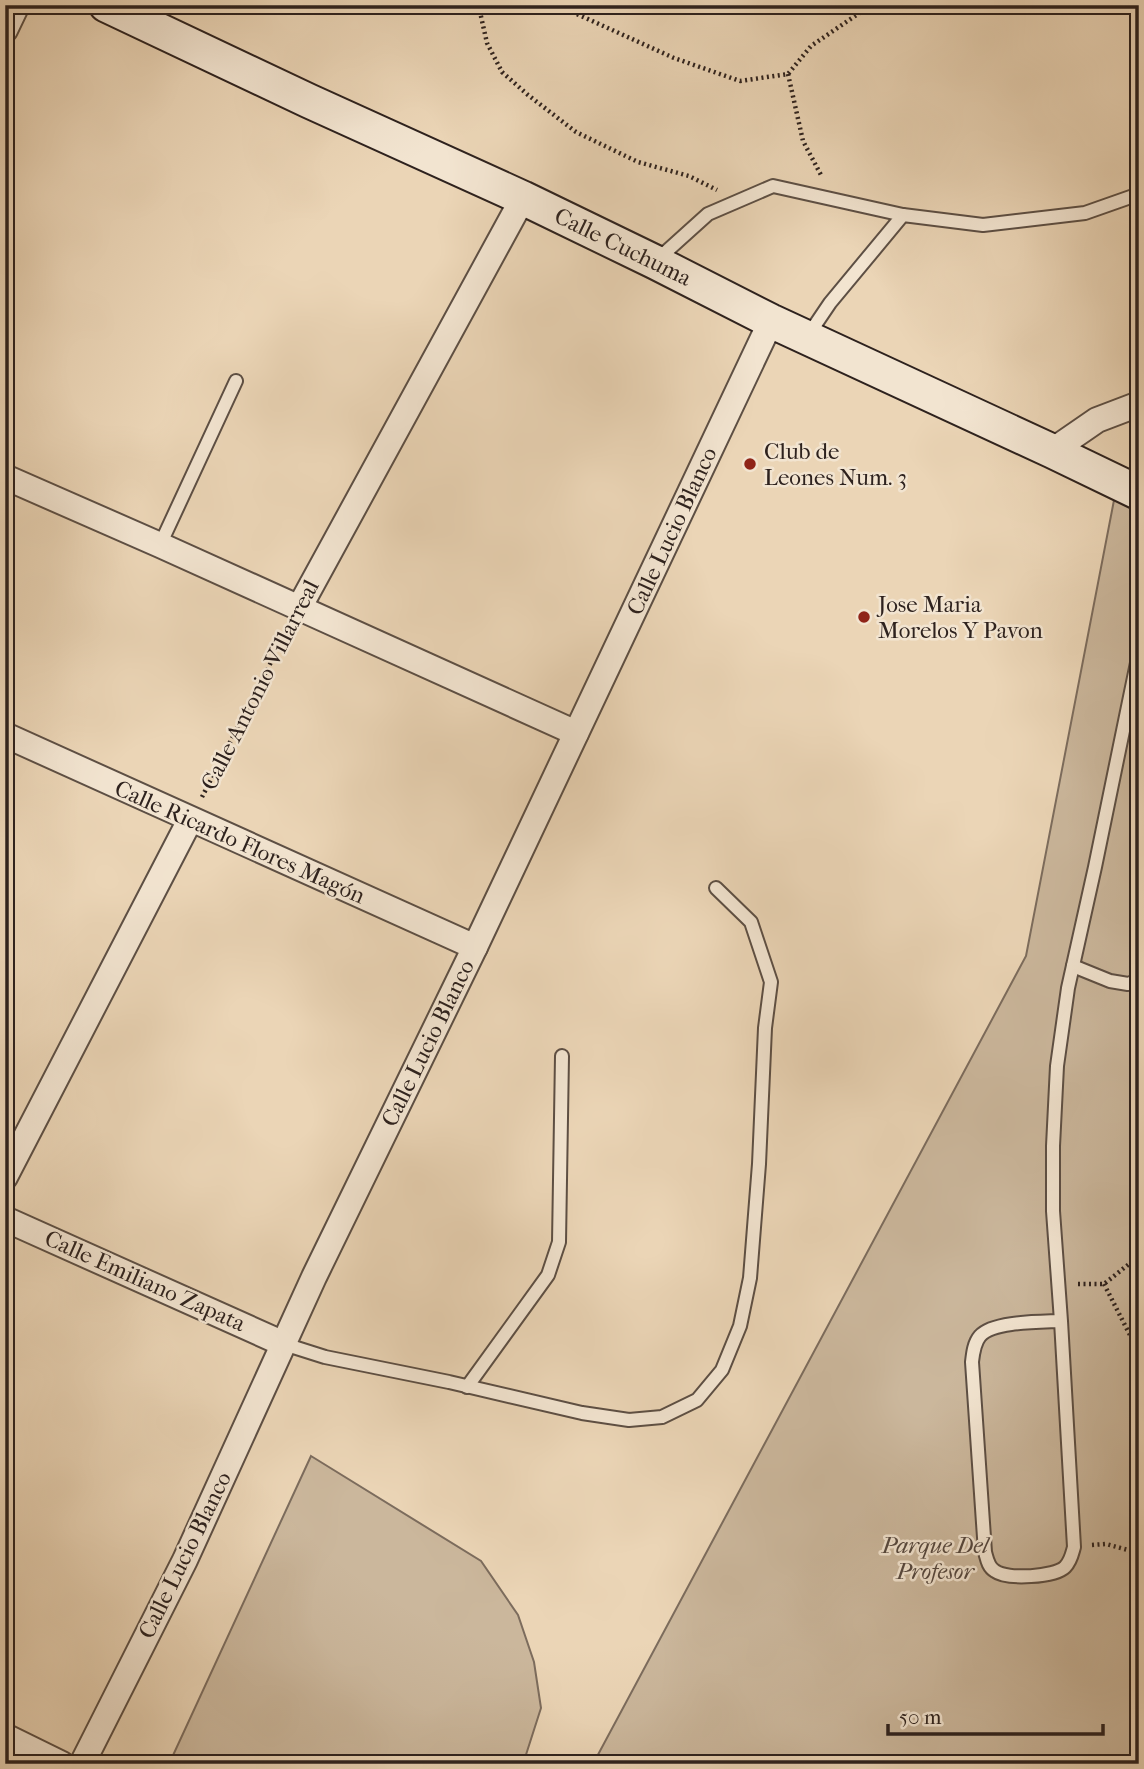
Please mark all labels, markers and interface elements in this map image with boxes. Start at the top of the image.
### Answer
street label: Calle Cuchuma [550,202,696,292]
place label: Club de Leones Num. 3 [764,438,907,491]
street label: Calle Lucio Blanco [621,443,723,619]
marker: Club de Leones Num. 3 [742,456,758,472]
street label: Calle Antonio Villarreal [195,575,325,795]
place label: Jose Maria Morelos Y Pavon [876,591,1043,644]
marker: Jose Maria Morelos Y Pavon [856,609,872,625]
street label: Calle Ricardo Flores Magón [111,775,370,910]
street label: Calle Lucio Blanco [376,955,480,1131]
street label: Calle Emiliano Zapata [41,1225,250,1338]
street label: Calle Lucio Blanco [133,1467,237,1643]
park label: Parque Del Profesor [881,1532,991,1585]
scale bar [888,1692,1104,1736]
text: 50 m [899,1705,942,1729]

